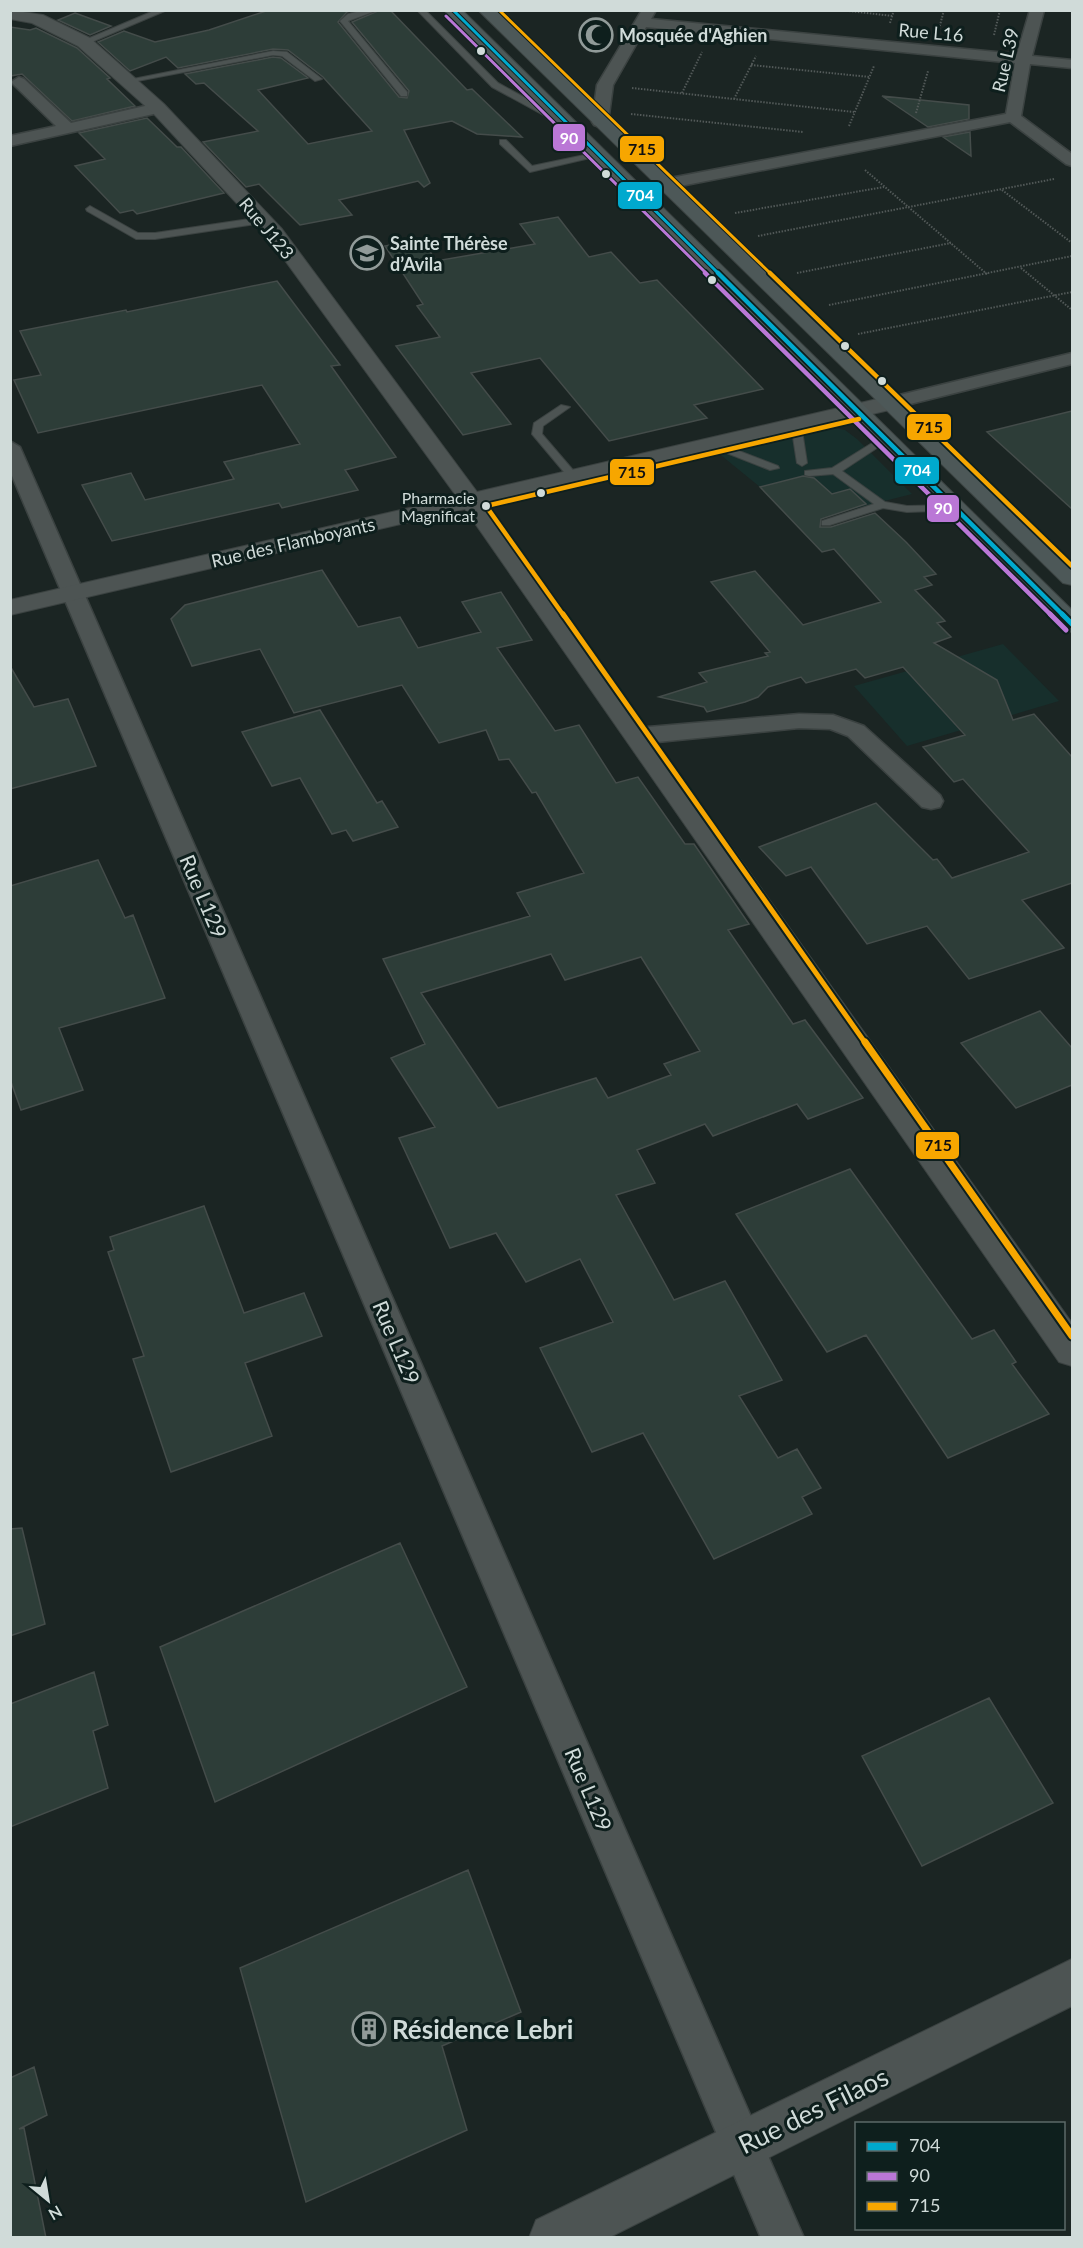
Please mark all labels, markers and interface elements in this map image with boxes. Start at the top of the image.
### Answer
mosque icon: Mosquée d'Aghien [578,17,614,53]
street label: Rue L16 [898,18,964,46]
place label: Mosquée d'Aghien [619,24,767,46]
street label: Rue L39 [987,26,1023,94]
unlabelled marker [475,45,487,57]
line badge: 90 [552,123,586,152]
text: 90 [560,128,578,147]
line badge: 715 [619,135,665,163]
text: 715 [628,139,656,158]
unlabelled marker [600,168,612,180]
line badge: 704 [617,181,663,210]
text: 704 [626,185,654,204]
street label: Rue J123 [235,193,299,263]
place label: Sainte Thérèse d’Avila [390,232,508,275]
school or university icon: Sainte Thérèse d’Avila [349,235,385,271]
unlabelled marker [706,274,718,286]
unlabelled marker [839,340,851,352]
unlabelled marker [876,375,888,387]
line badge: 715 [906,413,952,441]
text: 715 [915,417,943,436]
line badge: 704 [894,456,940,485]
line badge: 715 [609,458,655,486]
text: 704 [903,460,931,479]
text: 715 [618,462,646,481]
unlabelled marker [535,487,547,499]
place label: Pharmacie Magnificat [401,488,475,525]
line badge: 90 [926,494,960,523]
text: 90 [934,498,952,517]
marker: Pharmacie Magnificat [480,500,492,512]
street label: Rue des Flamboyants [209,512,377,572]
street label: Rue L129 [175,851,233,941]
line badge: 715 [915,1131,960,1160]
text: 715 [924,1135,952,1154]
street label: Rue L129 [368,1297,426,1387]
street label: Rue L129 [560,1744,618,1834]
building icon: Résidence Lebri [351,2011,387,2047]
place label: Résidence Lebri [392,2013,573,2045]
street label: Rue des Filaos [733,2060,893,2160]
legend [855,2122,1065,2230]
text: 704 [909,2134,940,2156]
text: 90 [909,2164,930,2186]
north arrow [18,2170,78,2230]
text: 715 [909,2194,940,2216]
text: N [46,2202,66,2225]

